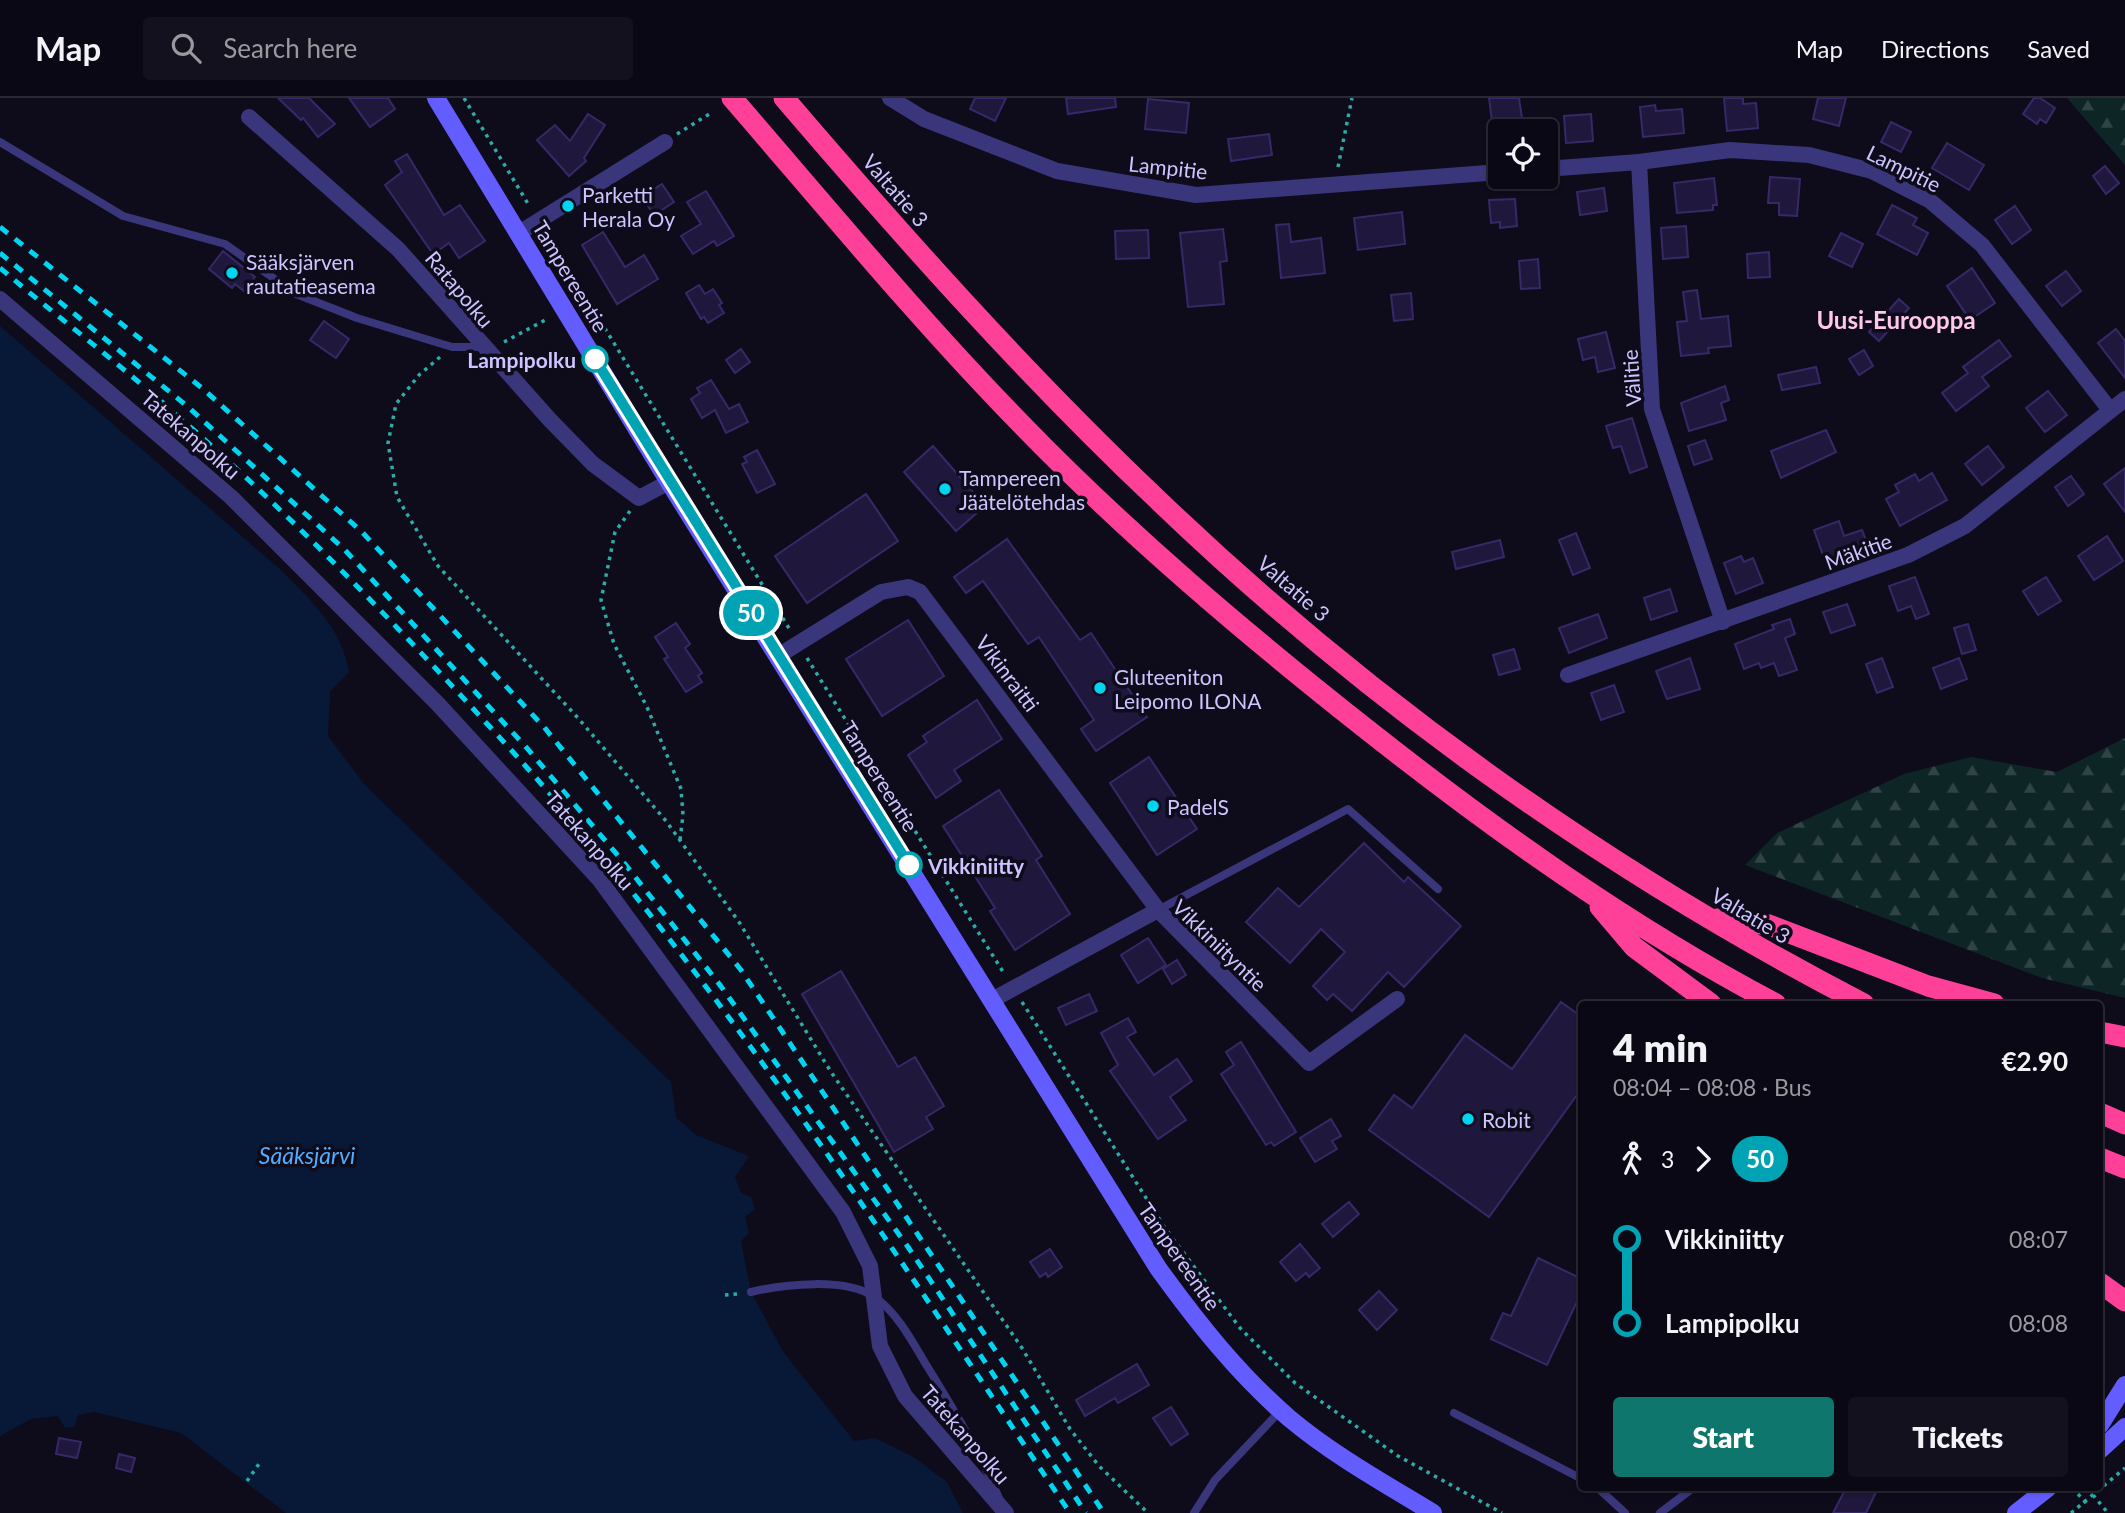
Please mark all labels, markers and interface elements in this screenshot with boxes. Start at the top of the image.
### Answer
search box [143,17,633,80]
text: Map [35,28,101,68]
icon: search [167,29,205,67]
text: Search here [223,32,357,64]
text: Map [1796,34,1843,63]
text: Directions [1881,34,1989,63]
text: Saved [2027,34,2090,63]
map controls [1488,119,1558,189]
button: locate [1488,119,1558,189]
street label: Lampitie [1863,139,1945,197]
street label: Valtatie 3 [858,149,934,231]
street label: Lampitie [1127,150,1209,184]
place label: Parketti Herala Oy [582,182,675,231]
marker: Parketti Herala Oy [560,198,576,214]
street label: Tampereentie [528,216,614,336]
street label: Ratapolku [421,246,499,332]
place label: Sääksjärven rautatieasema [246,249,376,298]
marker: Sääksjärven rautatieasema [224,265,240,281]
district label: Uusi-Eurooppa [1816,305,1976,334]
marker: Lampipolku [582,346,608,372]
place label: Lampipolku [467,347,576,372]
street label: Välitie [1617,349,1645,407]
street label: Tatekanpolku [136,384,246,484]
place label: Tampereen Jäätelötehdas [959,465,1085,514]
marker: Tampereen Jäätelötehdas [937,481,953,497]
street label: Mäkitie [1821,527,1895,575]
street label: Valtatie 3 [1253,550,1335,626]
line badge: 50 [720,590,782,636]
text: 50 [737,598,765,627]
street label: Vikinraitti [971,630,1045,716]
place label: Gluteeniton Leipomo ILONA [1114,664,1262,713]
marker: Gluteeniton Leipomo ILONA [1092,680,1108,696]
street label: Tampereentie [836,716,924,836]
street label: Tatekanpolku [540,785,640,895]
place label: PadelS [1167,794,1229,819]
marker: PadelS [1145,798,1161,814]
marker: Vikkiniitty [896,852,922,878]
place label: Vikkiniitty [927,853,1025,878]
street label: Valtatie 3 [1707,882,1795,948]
street label: Vikkiniityntie [1168,894,1272,996]
text: 4 min [1613,1024,1708,1070]
text: €2.90 [2002,1045,2068,1077]
text: 08:04 – 08:08 · Bus [1613,1073,1812,1101]
place label: Robit [1482,1107,1531,1132]
marker: Robit [1460,1111,1476,1127]
icon: walk [1613,1140,1651,1178]
icon: forward [1684,1140,1722,1178]
water label: Sääksjärvi [259,1141,355,1169]
text: 50 [1746,1144,1774,1173]
text: 3 [1661,1145,1674,1173]
street label: Tampereentie [1134,1197,1226,1315]
text: Vikkiniitty [1665,1223,1784,1255]
text: 08:07 [2009,1225,2068,1253]
text: Lampipolku [1665,1307,1800,1339]
text: 08:08 [2009,1309,2068,1337]
street label: Tatekanpolku [916,1379,1016,1489]
button: Start [1613,1397,1834,1477]
button: Tickets [1848,1397,2068,1477]

